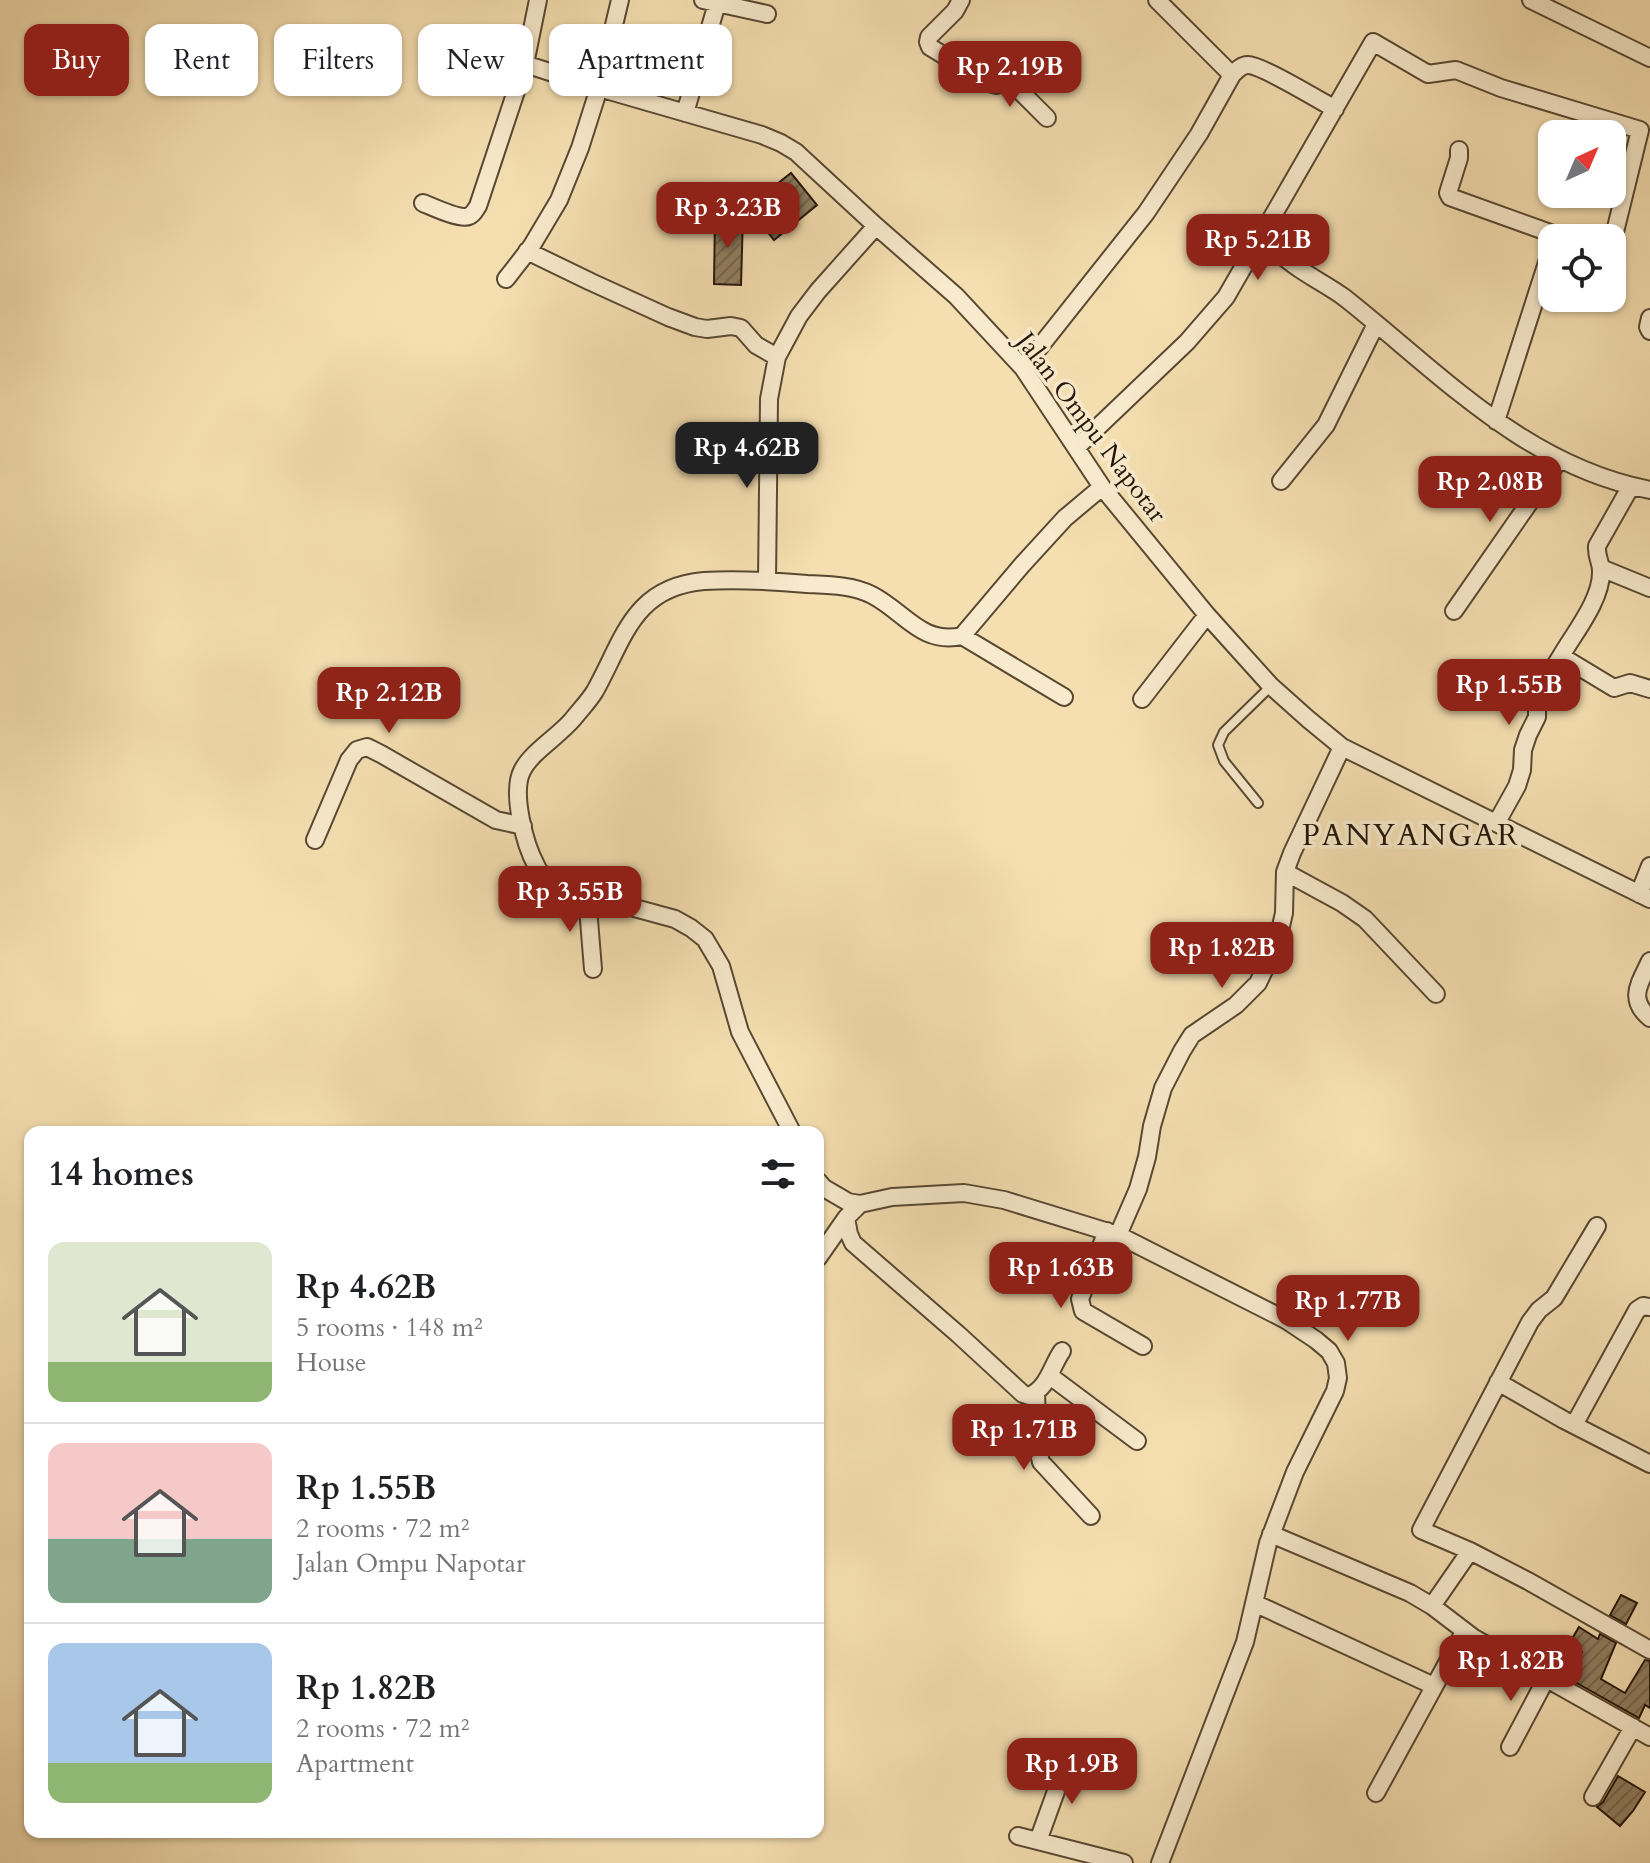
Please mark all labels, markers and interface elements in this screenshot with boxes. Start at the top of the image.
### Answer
chip: Buy [24,24,129,96]
chip: Rent [145,24,258,96]
chip: Filters [274,24,402,96]
chip: New [418,24,533,96]
chip: Apartment [549,24,732,96]
pin: Rp 2.19B [927,41,1093,109]
text: Rp 2.19B [956,49,1064,84]
north arrow [1538,120,1626,208]
map controls [1538,120,1626,312]
pin: Rp 3.23B [645,182,811,250]
text: Rp 3.23B [674,190,782,225]
pin: Rp 5.21B [1175,214,1341,282]
text: Rp 5.21B [1204,222,1312,257]
button: locate [1538,224,1626,312]
street label: Jalan Ompu Napotar [1006,322,1175,530]
pin: Rp 4.62B [664,422,830,490]
text: Rp 4.62B [693,430,801,465]
pin: Rp 2.08B [1407,456,1573,524]
text: Rp 2.08B [1436,464,1544,499]
pin: Rp 1.55B [1426,659,1592,727]
pin: Rp 2.12B [306,667,472,735]
text: Rp 1.55B [1455,667,1563,702]
text: Rp 2.12B [335,675,443,710]
district label: PANYANGAR [1302,815,1520,856]
pin: Rp 3.55B [487,866,653,934]
text: Rp 3.55B [516,874,624,909]
pin: Rp 1.82B [1139,922,1305,990]
text: Rp 1.82B [1168,930,1276,965]
text: 14 homes [48,1151,194,1197]
icon: filters [756,1152,800,1196]
pin: Rp 1.63B [978,1242,1144,1310]
text: Rp 1.63B [1007,1250,1115,1285]
text: Rp 4.62B [296,1264,436,1310]
icon: home [112,1274,208,1370]
pin: Rp 1.77B [1265,1275,1431,1343]
text: Rp 1.77B [1294,1283,1402,1318]
text: 5 rooms · 148 m² [296,1310,483,1345]
text: House [296,1345,367,1380]
pin: Rp 1.71B [941,1404,1107,1472]
text: Rp 1.71B [970,1412,1078,1447]
text: Rp 1.55B [296,1465,436,1511]
icon: home [112,1475,208,1571]
text: 2 rooms · 72 m² [296,1511,469,1546]
text: Jalan Ompu Napotar [296,1546,525,1581]
pin: Rp 1.82B [1428,1635,1594,1703]
text: Rp 1.82B [1457,1643,1565,1678]
text: Rp 1.82B [296,1665,436,1711]
icon: home [112,1675,208,1771]
text: 2 rooms · 72 m² [296,1711,469,1746]
pin: Rp 1.9B [998,1738,1146,1806]
text: Apartment [296,1746,414,1781]
text: Rp 1.9B [1025,1746,1119,1781]

